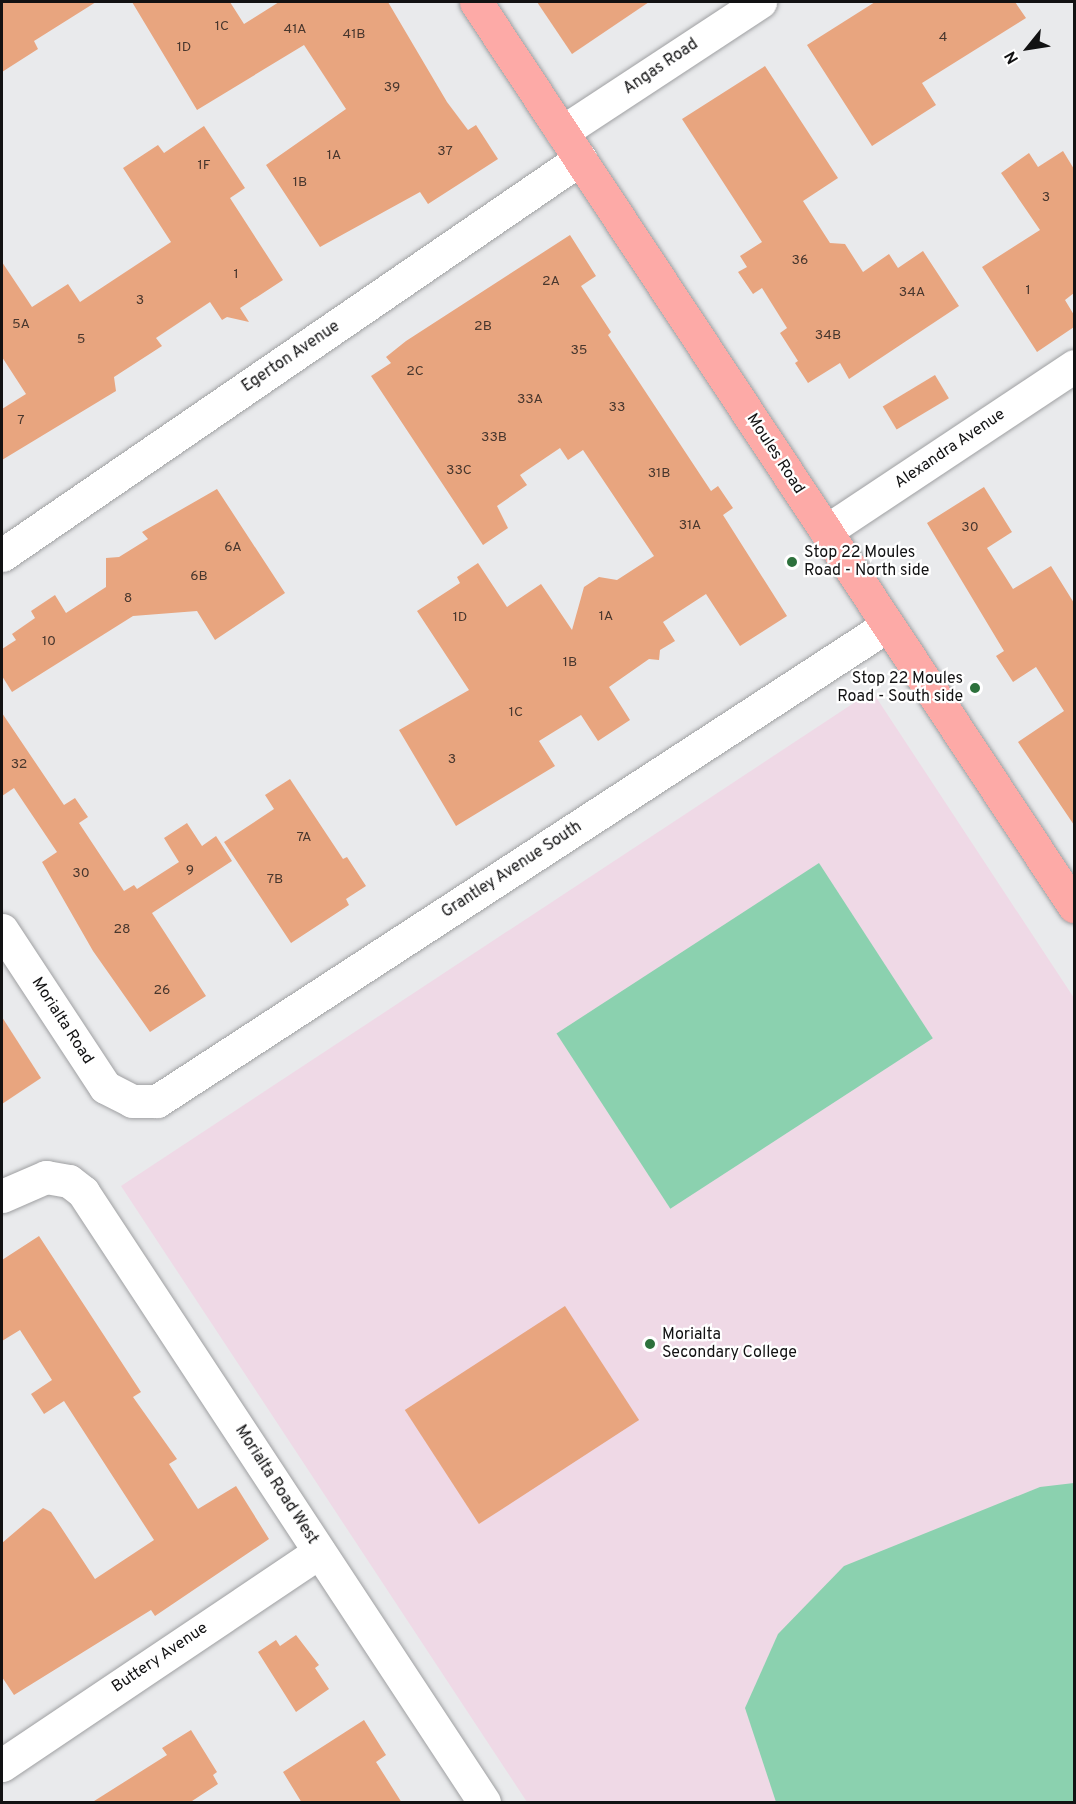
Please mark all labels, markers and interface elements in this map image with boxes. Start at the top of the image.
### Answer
north arrow [998,18,1058,78]
house number: 1C [215,19,229,35]
house number: 41A [283,22,307,38]
house number: 41B [342,27,366,43]
house number: 4 [939,30,947,46]
street label: Angas Road [620,35,702,99]
house number: 1D [177,40,191,56]
text: N [1001,47,1024,67]
house number: 39 [384,80,400,96]
house number: 37 [437,144,453,160]
house number: 1A [327,148,341,164]
house number: 1F [197,158,211,174]
house number: 1B [293,175,307,191]
house number: 3 [1042,190,1050,206]
house number: 36 [792,253,808,269]
house number: 1 [233,267,239,283]
house number: 2A [542,274,560,290]
house number: 1 [1025,283,1031,299]
house number: 34A [899,285,925,301]
house number: 3 [136,293,144,309]
house number: 5A [12,317,30,333]
street label: Egerton Avenue [238,317,344,397]
house number: 2B [474,319,492,335]
house number: 34B [815,328,841,344]
house number: 5 [77,332,85,348]
house number: 35 [570,343,588,359]
house number: 2C [406,364,424,380]
house number: 33A [517,392,543,408]
house number: 33 [609,400,625,416]
street label: Alexandra Avenue [891,405,1009,493]
street label: Moules Road [742,410,808,498]
house number: 7 [17,413,25,429]
house number: 33B [481,430,507,446]
house number: 33C [446,463,472,479]
house number: 31B [648,466,670,482]
house number: 31A [679,518,701,534]
house number: 30 [961,520,979,536]
house number: 6A [224,540,242,556]
place label: Stop 22 Moules Road - North side [804,543,929,581]
marker: Stop 22 Moules Road - North side [785,555,799,569]
house number: 6B [190,569,208,585]
house number: 8 [124,591,132,607]
house number: 1A [599,609,613,625]
house number: 1D [453,610,467,626]
house number: 10 [42,634,56,650]
house number: 1B [563,655,577,671]
place label: Stop 22 Moules Road - South side [837,669,963,707]
marker: Stop 22 Moules Road - South side [968,681,982,695]
house number: 1C [509,705,523,721]
house number: 3 [448,752,456,768]
house number: 32 [11,757,27,773]
street label: Grantley Avenue South [438,817,586,923]
house number: 7A [296,830,312,846]
house number: 9 [186,863,194,879]
house number: 30 [72,866,90,882]
house number: 7B [267,872,283,888]
house number: 28 [113,922,131,938]
street label: Morialta Road [27,974,97,1068]
house number: 26 [154,983,170,999]
place label: Morialta Secondary College [662,1325,797,1363]
marker: Morialta Secondary College [643,1337,657,1351]
street label: Morialta Road West [230,1422,322,1548]
street label: Buttery Avenue [108,1619,212,1697]

